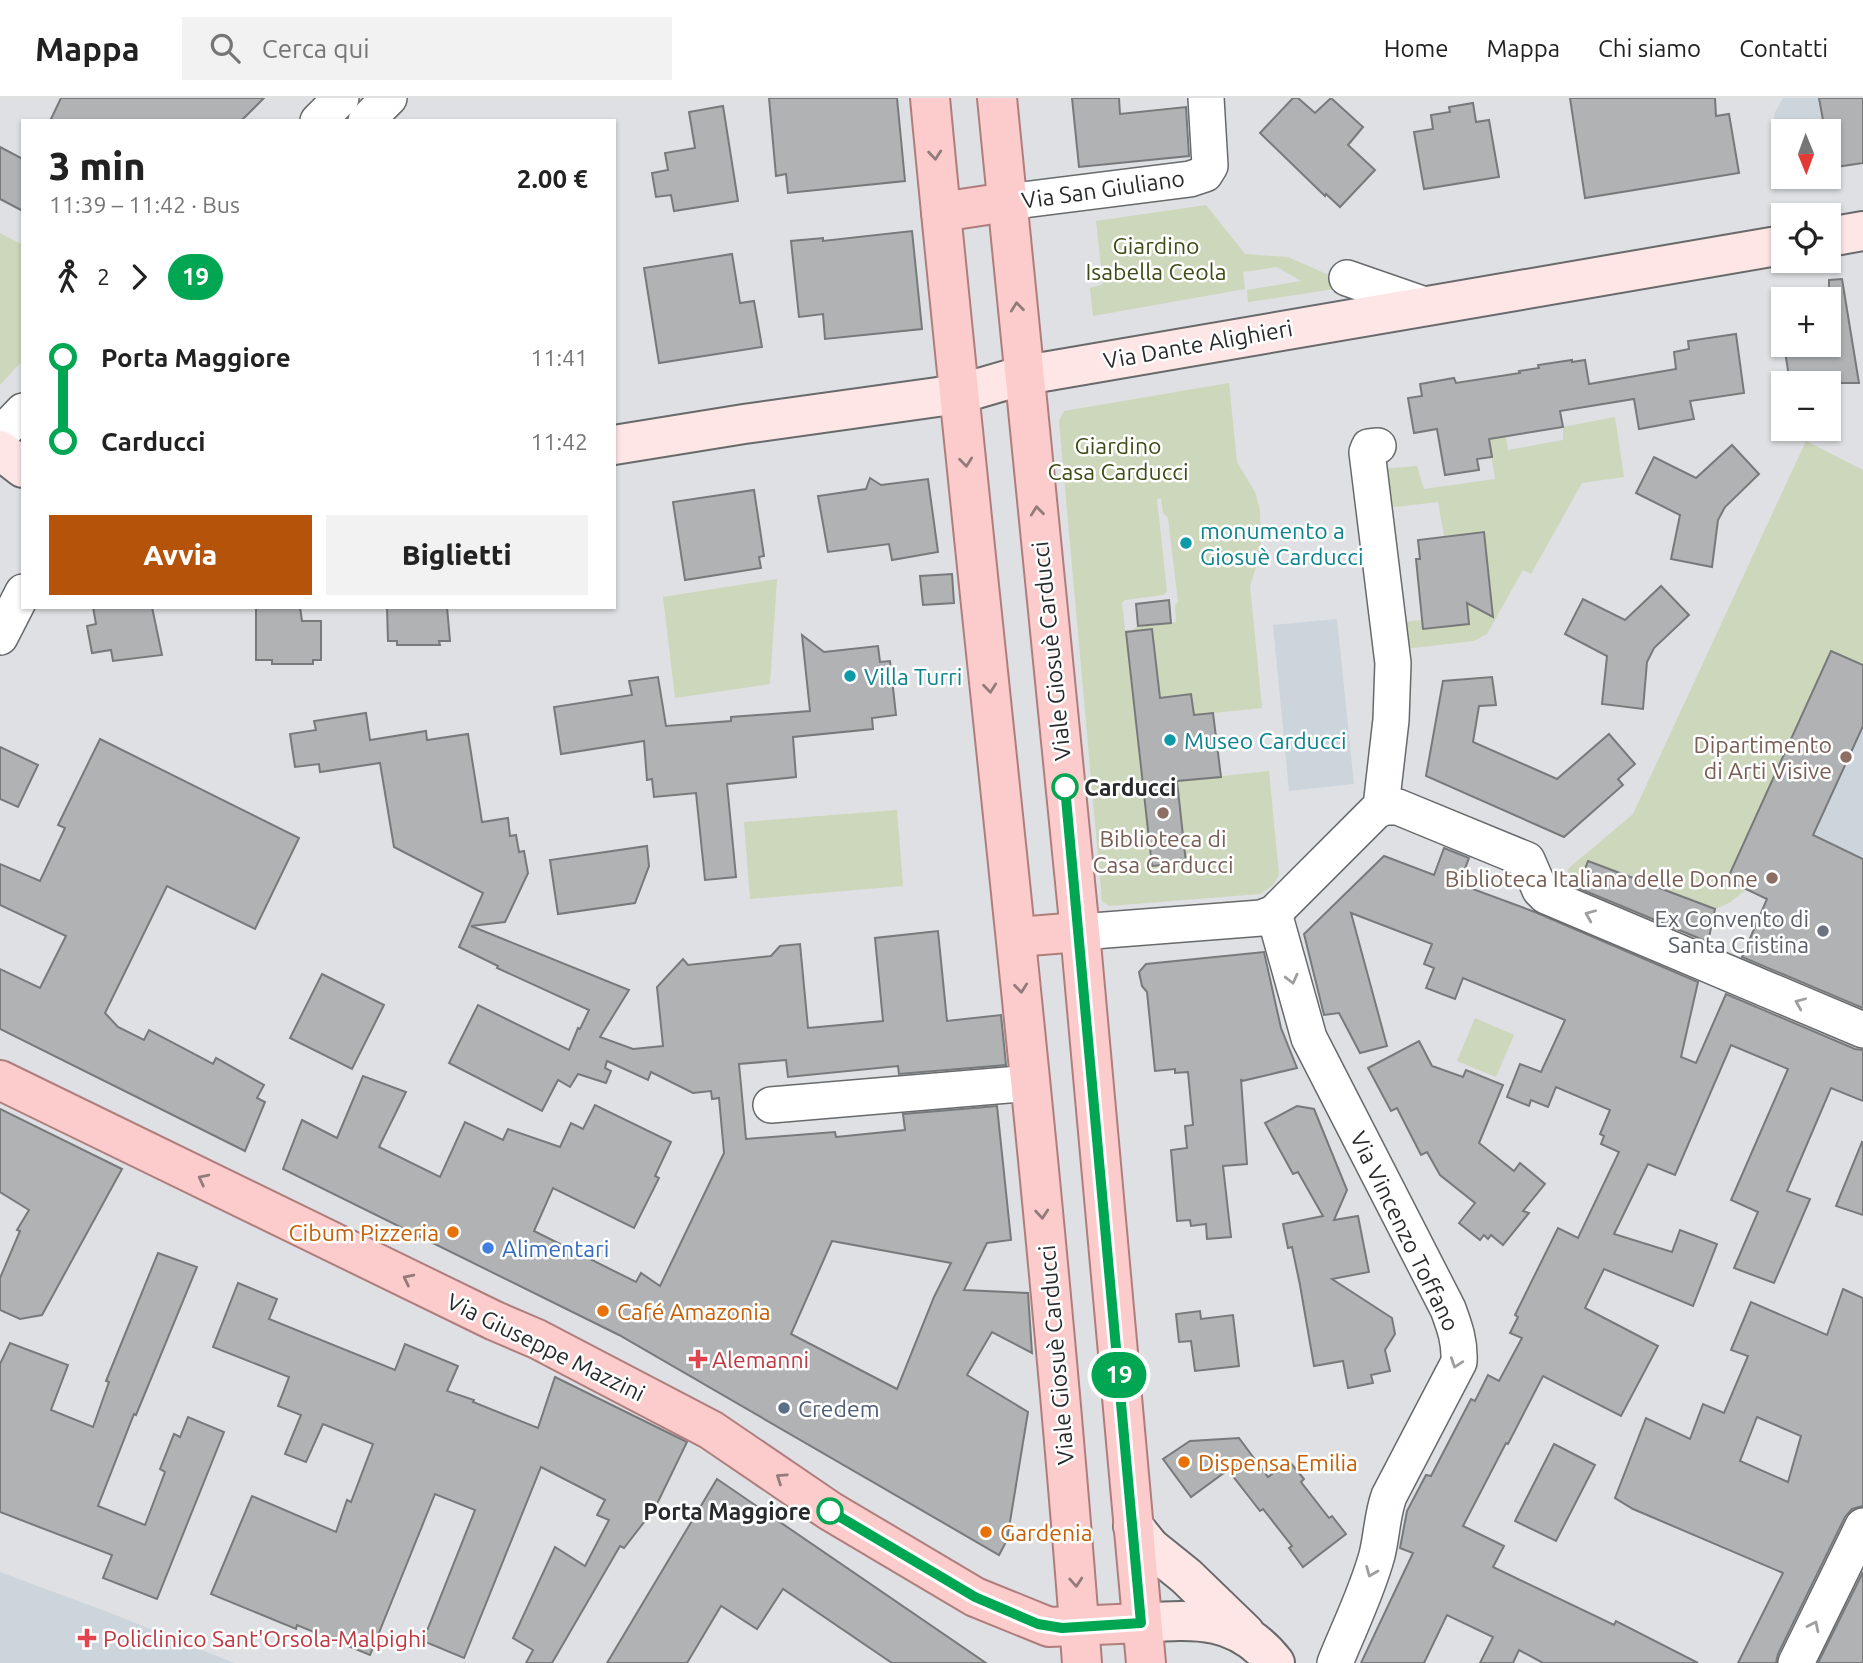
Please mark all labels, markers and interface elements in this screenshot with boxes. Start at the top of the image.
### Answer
search box [182,17,672,80]
icon: search [206,29,244,67]
text: Mappa [35,30,140,67]
text: Cerca qui [262,34,370,63]
text: Home [1384,35,1448,62]
text: Mappa [1486,35,1560,62]
text: Chi siamo [1598,35,1701,62]
text: Contatti [1739,35,1828,62]
north arrow [1771,119,1841,189]
map controls [1771,119,1841,441]
text: 3 min [49,145,146,187]
one-way arrow [927,150,942,161]
text: 2.00 € [517,164,588,193]
street label: Via San Giuliano [1020,165,1186,213]
text: 11:39 – 11:42 · Bus [49,192,240,217]
button: locate [1771,203,1841,273]
park label: Giardino Isabella Ceola [1085,233,1227,284]
icon: walk [49,258,87,296]
icon: forward [120,258,158,296]
text: 19 [182,263,209,290]
text: 2 [97,264,110,289]
button: + [1771,287,1841,357]
one-way arrow [1010,302,1025,313]
street label: Via Dante Alighieri [1101,315,1295,373]
text: Porta Maggiore [101,343,291,372]
text: 11:41 [530,345,588,370]
button: − [1771,371,1841,441]
text: Carducci [101,427,205,456]
text: 11:42 [530,429,588,454]
park label: Giardino Casa Carducci [1047,433,1189,484]
one-way arrow [958,457,973,468]
one-way arrow [1030,505,1045,516]
button: Avvia [49,515,312,595]
button: Biglietti [326,515,588,595]
place label: monumento a Giosuè Carducci [1200,518,1364,569]
marker: monumento a Giosuè Carducci [1178,535,1194,551]
street label: Viale Giosuè Carducci [1027,540,1075,762]
place label: Villa Turri [864,664,962,689]
marker: Villa Turri [842,668,858,684]
one-way arrow [982,682,997,694]
place label: Museo Carducci [1184,728,1347,753]
marker: Museo Carducci [1162,732,1178,748]
place label: Dipartimento di Arti Visive [1693,732,1832,783]
marker: Dipartimento di Arti Visive [1838,749,1854,765]
marker: Carducci [1052,774,1078,800]
place label: Carducci [1084,775,1176,800]
marker: Biblioteca di Casa Carducci [1155,805,1171,821]
place label: Biblioteca di Casa Carducci [1092,826,1234,877]
place label: Biblioteca Italiana delle Donne [1445,866,1758,891]
marker: Biblioteca Italiana delle Donne [1764,870,1780,886]
place label: Ex Convento di Santa Cristina [1655,906,1809,957]
one-way arrow [1585,909,1598,923]
marker: Ex Convento di Santa Cristina [1815,923,1831,939]
one-way arrow [1283,973,1298,985]
one-way arrow [1013,982,1028,993]
one-way arrow [1795,997,1807,1011]
street label: Via Vincenzo Toffano [1346,1127,1464,1335]
one-way arrow [198,1174,210,1188]
one-way arrow [1034,1209,1049,1220]
place label: Cibum Pizzeria [288,1220,439,1245]
marker: Cibum Pizzeria [445,1224,461,1240]
place label: Alimentari [502,1236,609,1261]
marker: Alimentari [480,1240,496,1256]
street label: Viale Giosuè Carducci [1034,1244,1078,1466]
one-way arrow [403,1273,415,1287]
street label: Via Giuseppe Mazzini [443,1288,649,1406]
place label: Café Amazonia [617,1299,771,1324]
marker: Café Amazonia [595,1303,611,1319]
place label: Alemanni [712,1347,809,1372]
marker: Alemanni [690,1351,706,1367]
line badge: 19 [1088,1352,1150,1398]
one-way arrow [1450,1357,1464,1369]
text: 19 [1105,1361,1133,1388]
place label: Credem [798,1396,880,1421]
marker: Credem [776,1400,792,1416]
place label: Dispensa Emilia [1198,1450,1358,1475]
marker: Dispensa Emilia [1176,1454,1192,1470]
one-way arrow [776,1474,789,1486]
marker: Porta Maggiore [817,1498,843,1524]
place label: Porta Maggiore [643,1499,811,1524]
place label: Gardenia [1000,1520,1092,1545]
marker: Gardenia [978,1524,994,1540]
one-way arrow [1365,1565,1379,1577]
one-way arrow [1068,1576,1083,1587]
one-way arrow [1806,1621,1820,1633]
place label: Policlinico Sant'Orsola-Malpighi [103,1626,427,1651]
marker: Policlinico Sant'Orsola-Malpighi [77,1628,97,1648]

